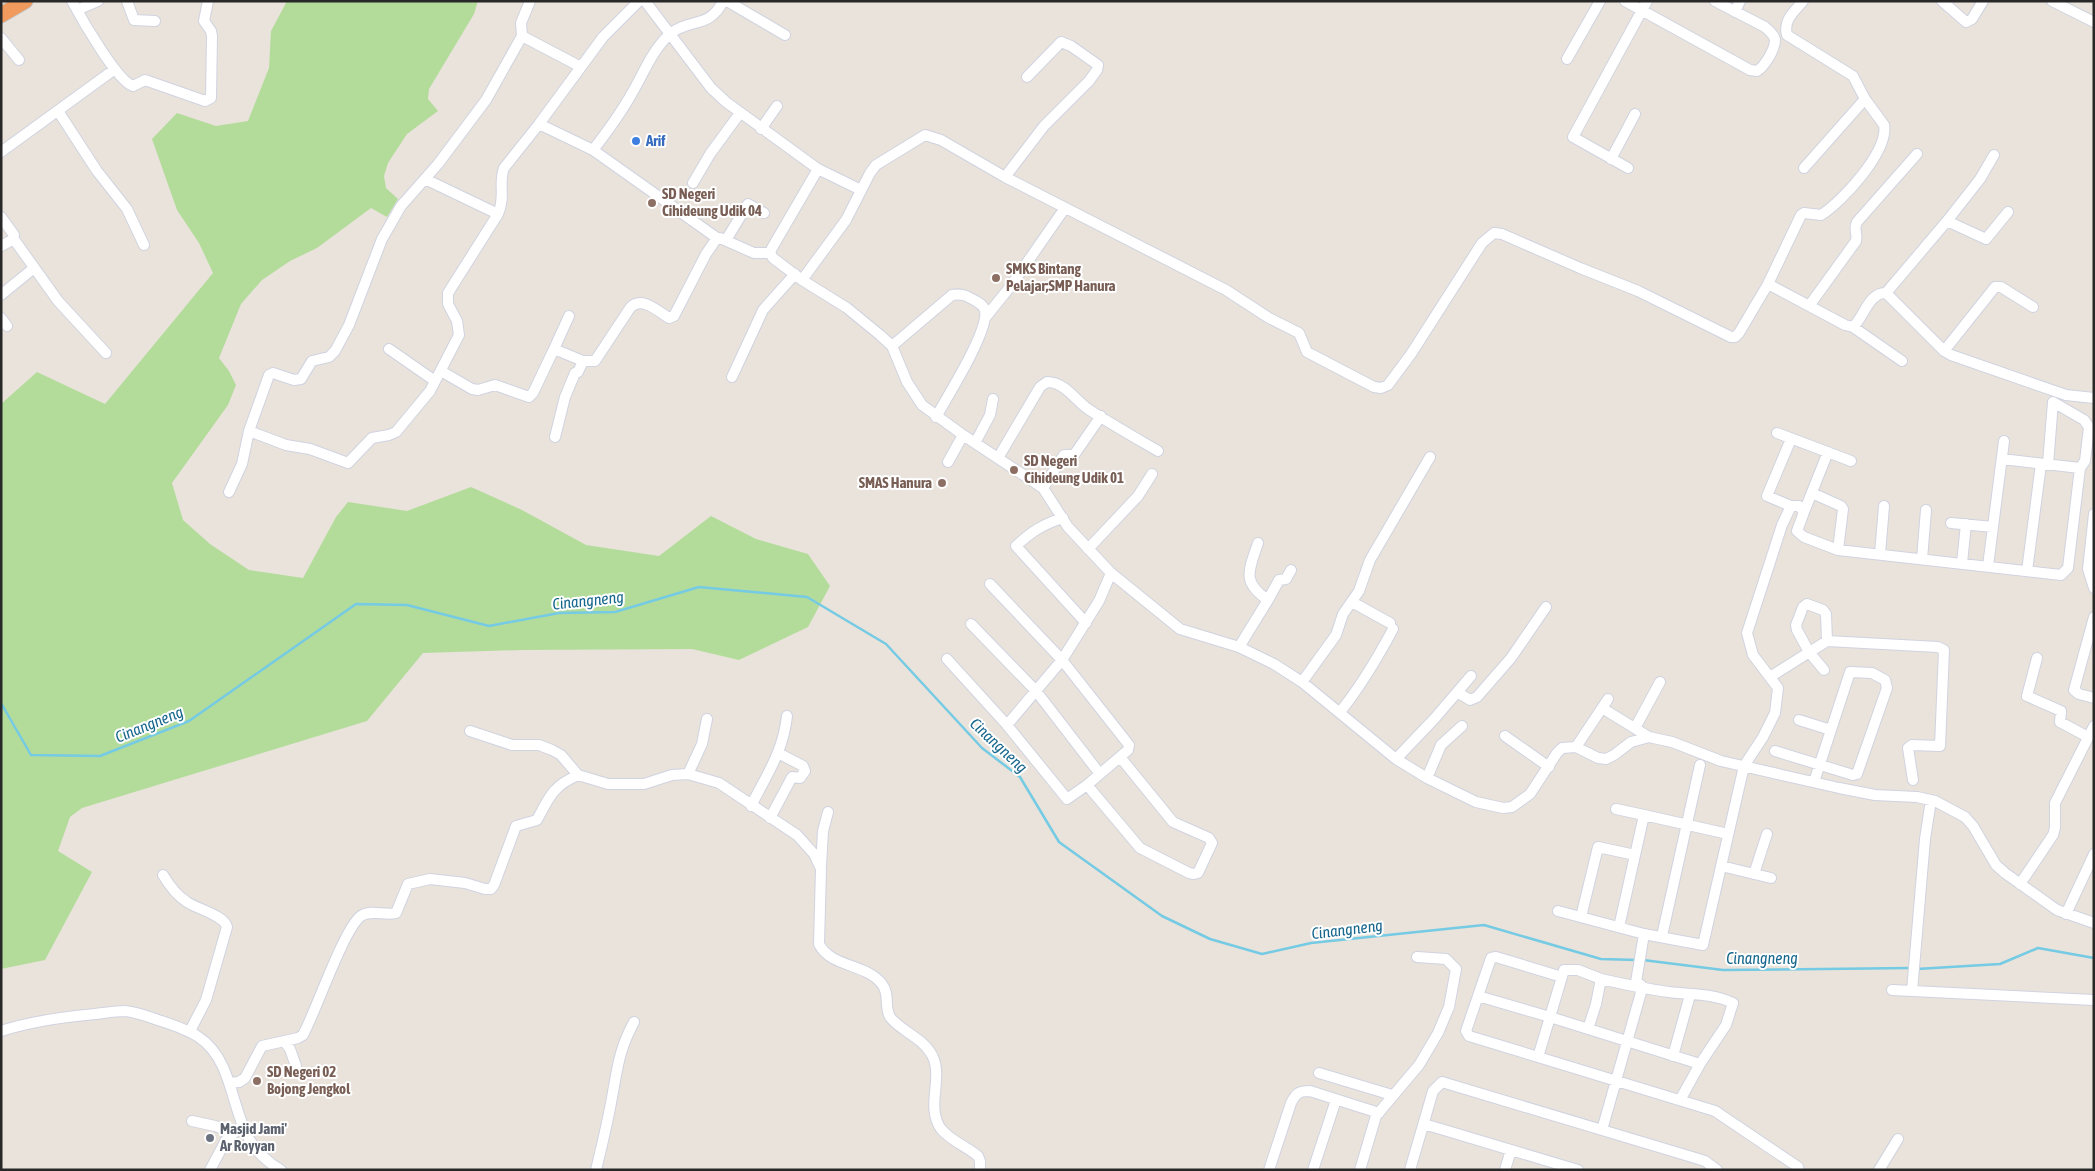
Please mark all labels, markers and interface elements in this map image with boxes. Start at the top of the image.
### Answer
place label: Arif [645,132,666,149]
marker: Arif [630,135,642,147]
place label: SD Negeri Cihideung Udik 04 [662,185,762,219]
marker: SD Negeri Cihideung Udik 04 [646,197,658,209]
place label: SMKS Bintang Pelajar;SMP Hanura [1006,260,1116,294]
marker: SMKS Bintang Pelajar;SMP Hanura [990,272,1002,284]
place label: SD Negeri Cihideung Udik 01 [1024,452,1124,486]
marker: SD Negeri Cihideung Udik 01 [1008,464,1020,476]
place label: SMAS Hanura [859,474,932,491]
marker: SMAS Hanura [936,477,948,489]
water label: Cinangneng [551,587,625,614]
water label: Cinangneng [112,702,186,747]
water label: Cinangneng [966,714,1031,777]
water label: Cinangneng [1310,916,1384,943]
water label: Cinangneng [1726,949,1798,968]
place label: SD Negeri 02 Bojong Jengkol [267,1063,351,1097]
marker: SD Negeri 02 Bojong Jengkol [251,1075,263,1087]
place label: Masjid Jami' Ar Royyan [219,1120,287,1154]
marker: Masjid Jami' Ar Royyan [204,1132,216,1144]

